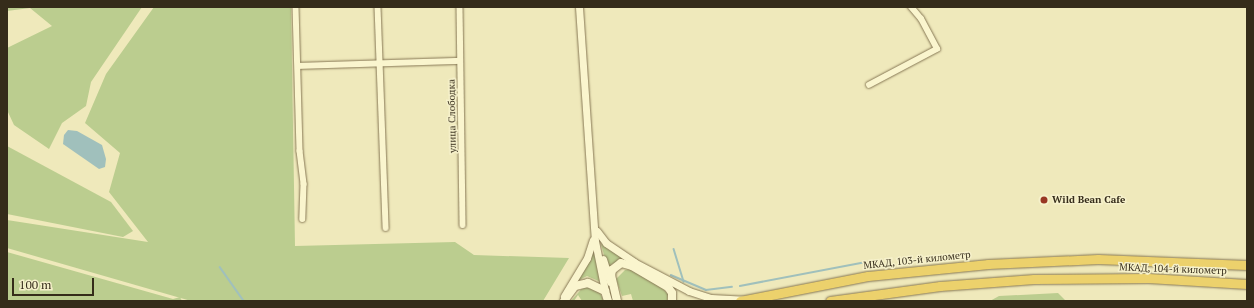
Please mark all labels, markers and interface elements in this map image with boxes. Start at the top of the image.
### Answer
street label: улица Слободка [445,79,459,153]
place label: Wild Bean Cafe [1052,194,1125,206]
marker: Wild Bean Cafe [1039,195,1049,205]
street label: МКАД, 103-й километр [863,248,971,272]
street label: МКАД, 104-й километр [1119,261,1227,277]
scale bar [14,270,96,296]
text: 100 m [19,277,51,292]

